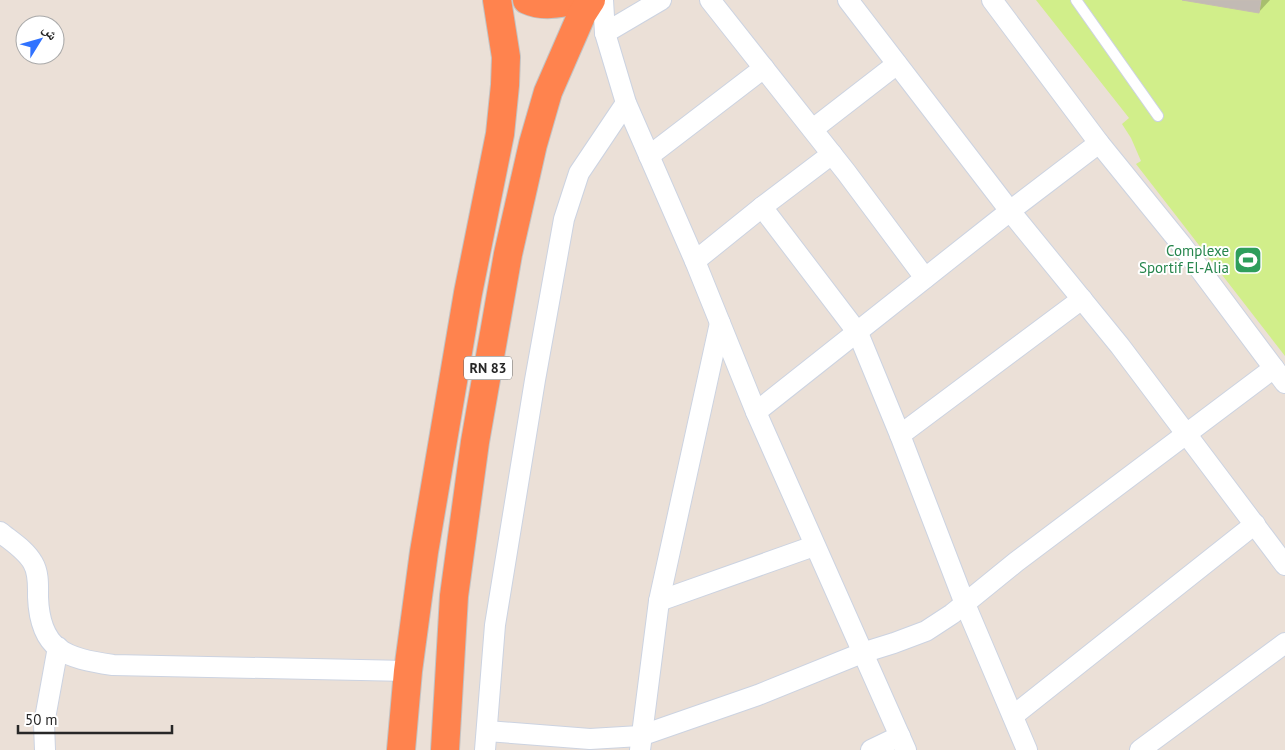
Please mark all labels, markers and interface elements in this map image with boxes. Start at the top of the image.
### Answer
north arrow [15,15,65,65]
text: ش [39,21,62,44]
place label: Complexe Sportif El-Alia [1139,241,1229,277]
sports icon: Complexe Sportif El-Alia [1233,245,1263,275]
road number: RN 83 [464,356,512,379]
scale bar [18,702,171,734]
text: 50 m [25,710,58,729]

